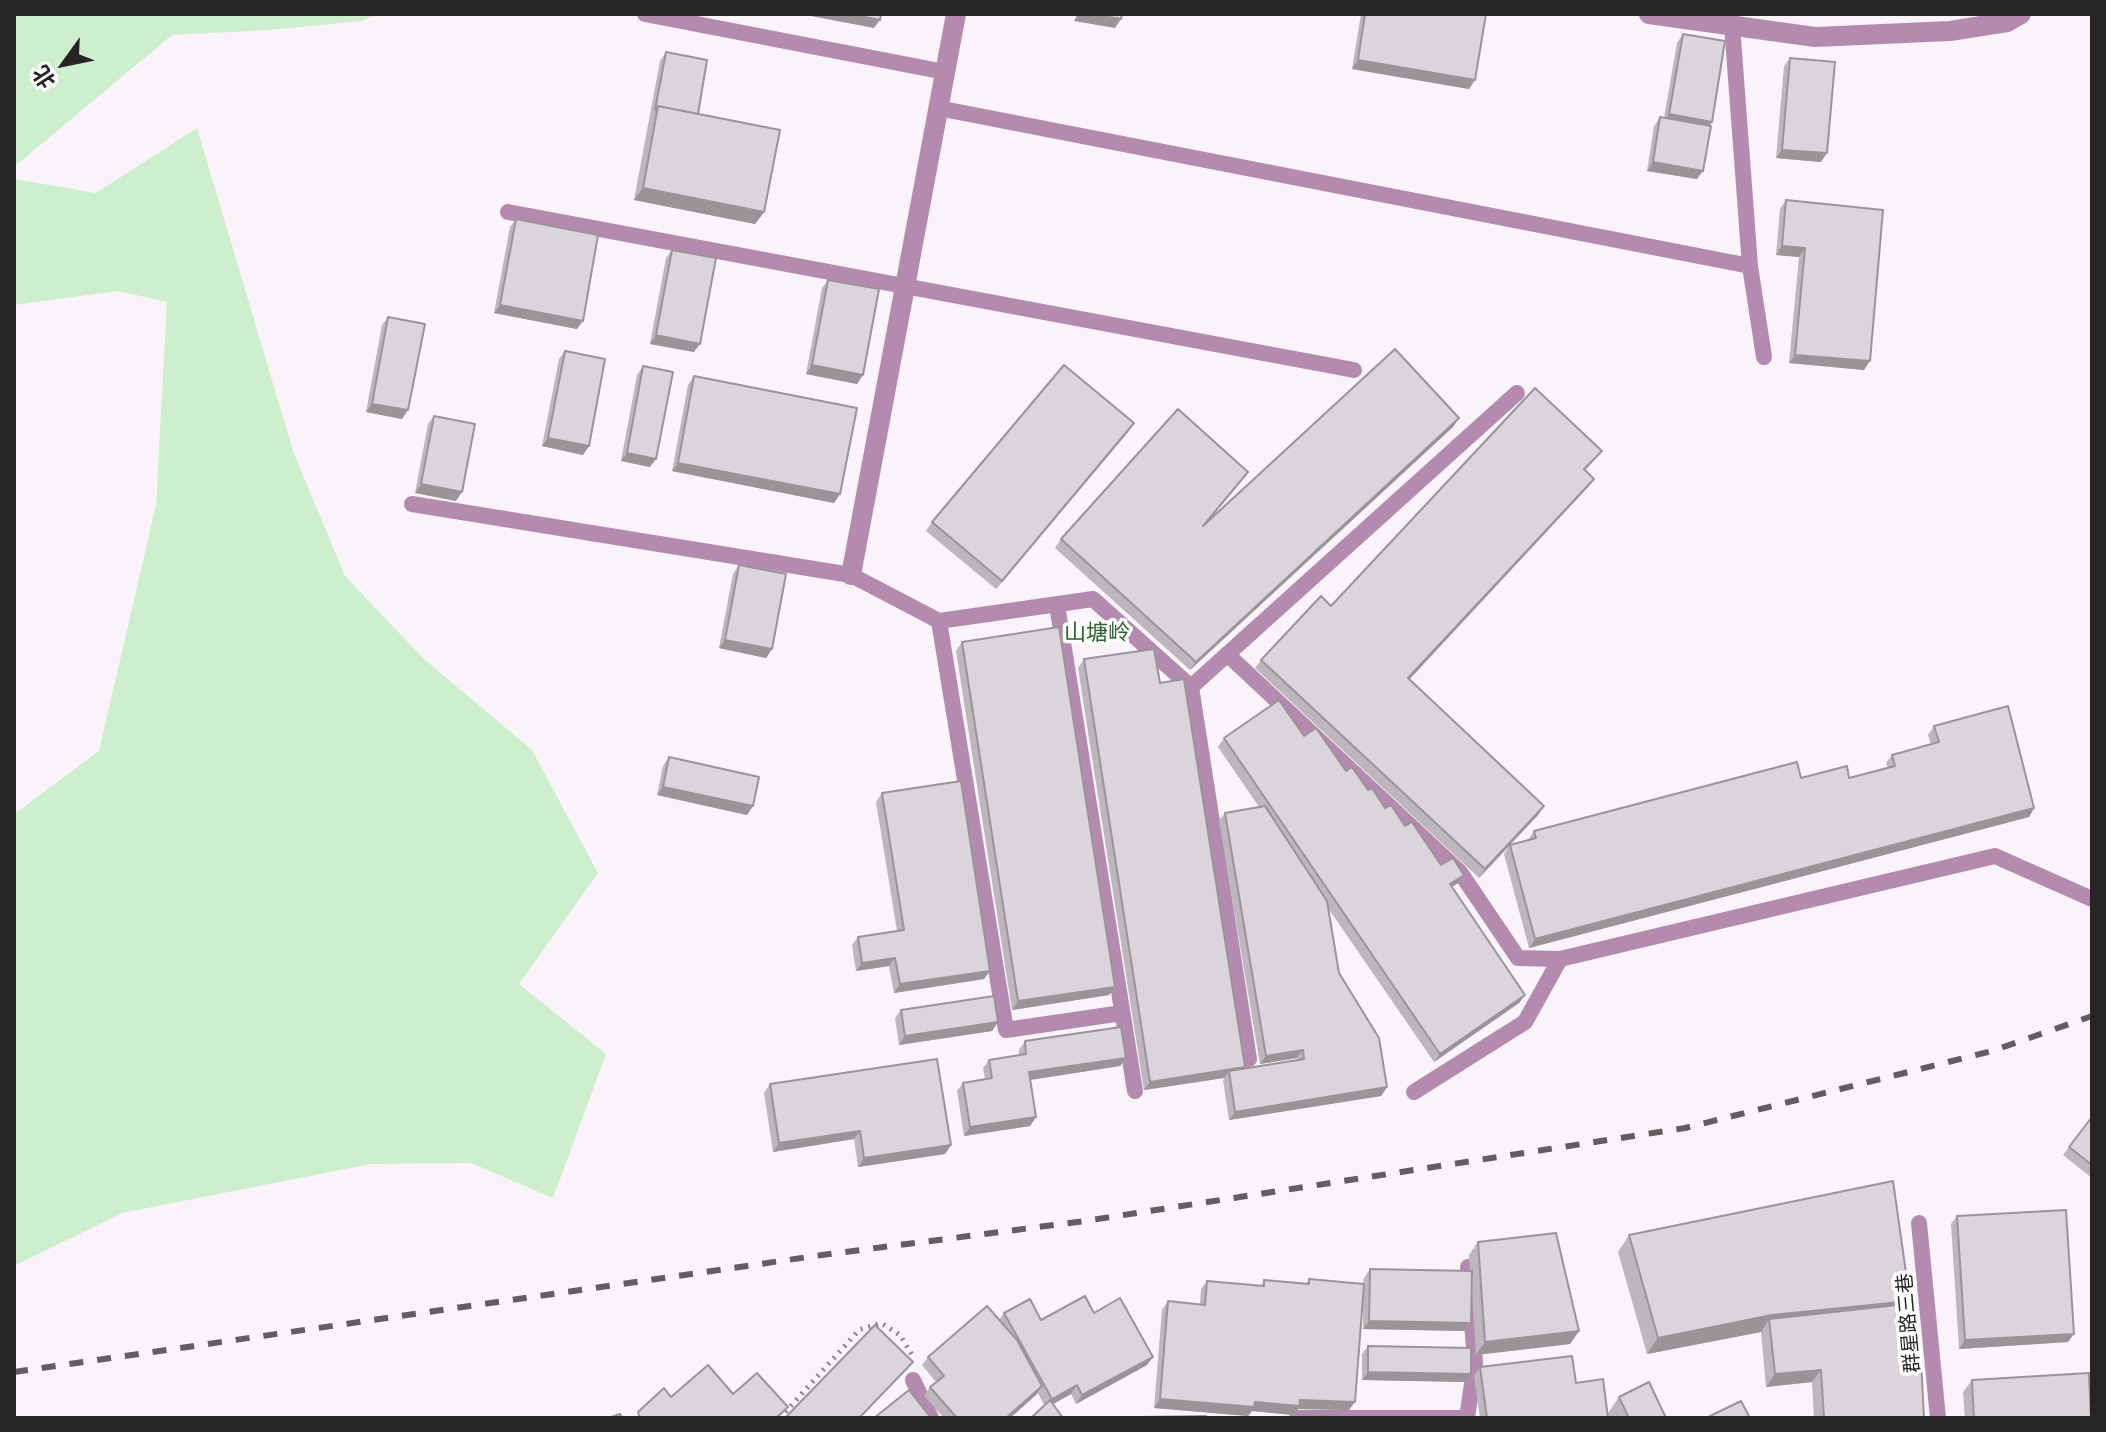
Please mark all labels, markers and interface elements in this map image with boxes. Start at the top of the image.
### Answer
north arrow [24,24,104,104]
text: 北 [26,60,62,94]
district label: 山塘岭 [1064,620,1130,646]
street label: 群星路三巷 [1893,1272,1925,1374]

